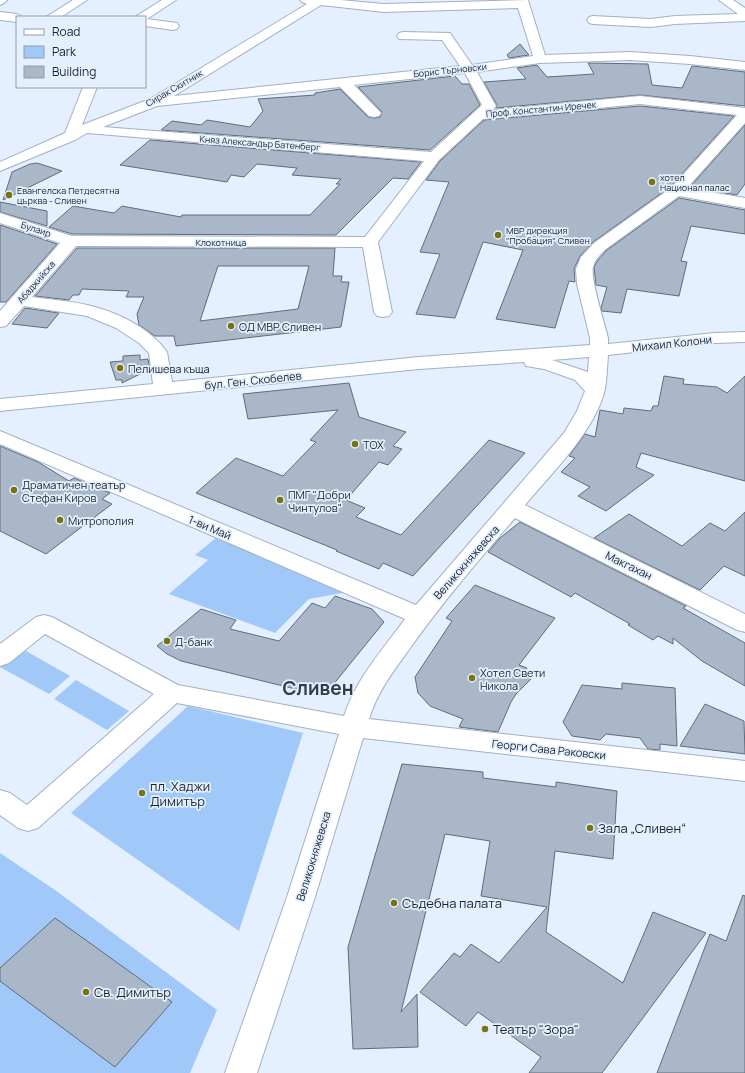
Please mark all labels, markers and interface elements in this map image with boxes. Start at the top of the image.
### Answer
legend [16,16,146,88]
text: Road [52,23,80,40]
text: Park [52,43,77,60]
street label: Борис Търновски [413,60,487,80]
text: Building [52,63,96,80]
street label: Сирак Скитник [143,66,205,110]
street label: Проф. Константин Иречек [485,98,597,120]
street label: Княз Александър Батенберг [199,132,321,154]
place label: хотел Национал палас [660,171,730,194]
marker: хотел Национал палас [647,177,657,187]
place label: Евангелска Петдесятна църква - Сливен [17,184,119,207]
marker: Евангелска Петдесятна църква - Сливен [4,190,14,200]
street label: Булаир [19,218,53,240]
place label: МВР дирекция "Пробация" Сливен [506,224,590,247]
marker: МВР дирекция "Пробация" Сливен [493,230,503,240]
street label: Клокотница [196,236,246,249]
street label: Абаджийска [14,258,58,306]
place label: ОД МВР Сливен [239,319,321,334]
marker: ОД МВР Сливен [226,321,236,331]
street label: Михаил Колони [631,331,713,355]
place label: Пелишева къща [128,361,210,376]
marker: Пелишева къща [115,363,125,373]
street label: бул. Ген. Скобелев [204,367,302,393]
place label: ТОХ [363,437,384,452]
marker: ТОХ [350,439,360,449]
place label: Драматичен театър Стефан Киров [22,477,126,505]
marker: Драматичен театър Стефан Киров [9,485,19,495]
place label: ПМГ "Добри Чинтулов" [288,487,351,515]
marker: ПМГ "Добри Чинтулов" [275,495,285,505]
street label: 1-ви Май [186,511,234,543]
place label: Митрополия [68,513,134,528]
marker: Митрополия [55,515,65,525]
street label: Великокняжевска [430,522,502,602]
street label: Макгахан [603,547,655,583]
place label: Д-банк [175,634,213,649]
marker: Д-банк [162,636,172,646]
place label: Хотел Свети Никола [480,665,545,693]
marker: Хотел Свети Никола [467,673,477,683]
district label: Сливен [283,675,353,701]
street label: Георги Сава Раковски [491,736,607,762]
place label: пл. Хаджи Димитър [150,777,210,810]
marker: пл. Хаджи Димитър [137,788,147,798]
street label: Великокняжевска [292,809,334,903]
place label: Зала „Сливен“ [598,819,686,837]
marker: Зала „Сливен“ [585,823,595,833]
place label: Съдебна палата [402,894,502,912]
marker: Съдебна палата [389,898,399,908]
place label: Св. Димитър [94,983,171,1001]
marker: Св. Димитър [81,987,91,997]
place label: Театър "Зора" [493,1020,579,1038]
marker: Театър "Зора" [480,1024,490,1034]

